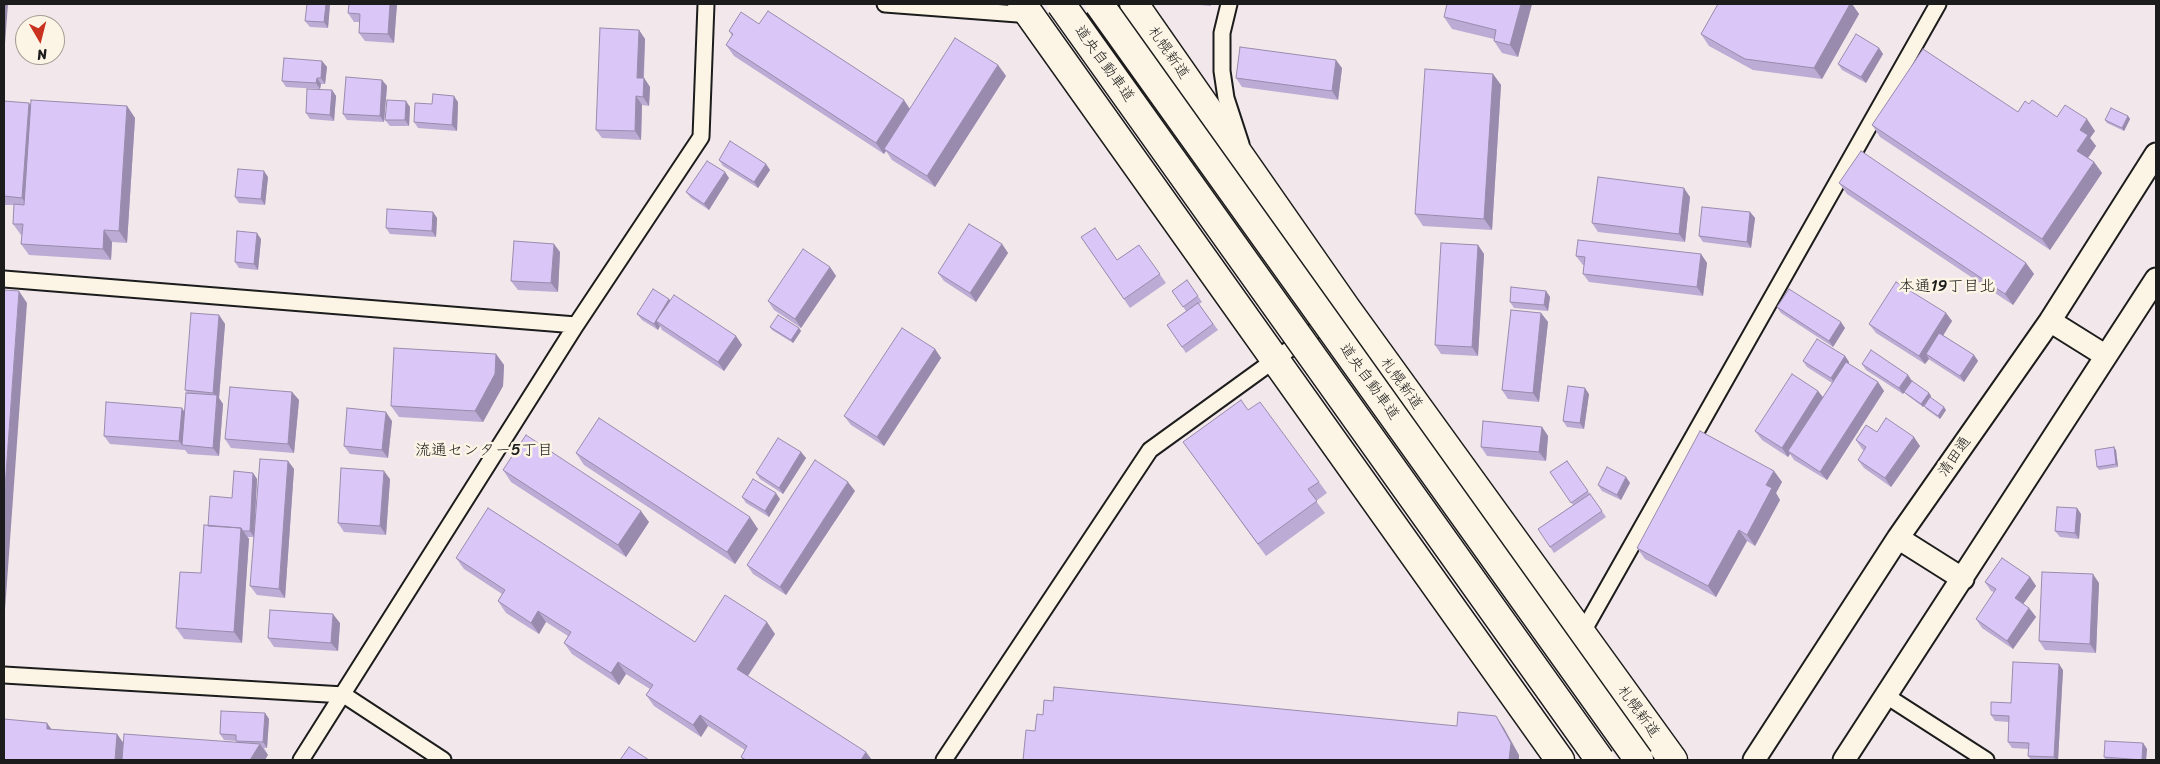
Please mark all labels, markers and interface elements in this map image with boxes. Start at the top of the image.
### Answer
north arrow [15,15,65,65]
street label: 道央自動車道 [1070,22,1138,106]
street label: 札幌新道 [1143,23,1193,83]
text: N [35,41,49,67]
district label: 本通19丁目北 [1899,277,1995,297]
street label: 道央自動車道 [1335,340,1403,424]
street label: 札幌新道 [1376,354,1426,414]
street label: 清田通 [1935,433,1975,481]
district label: 流通センター5丁目 [415,441,553,461]
street label: 札幌新道 [1613,682,1663,742]

